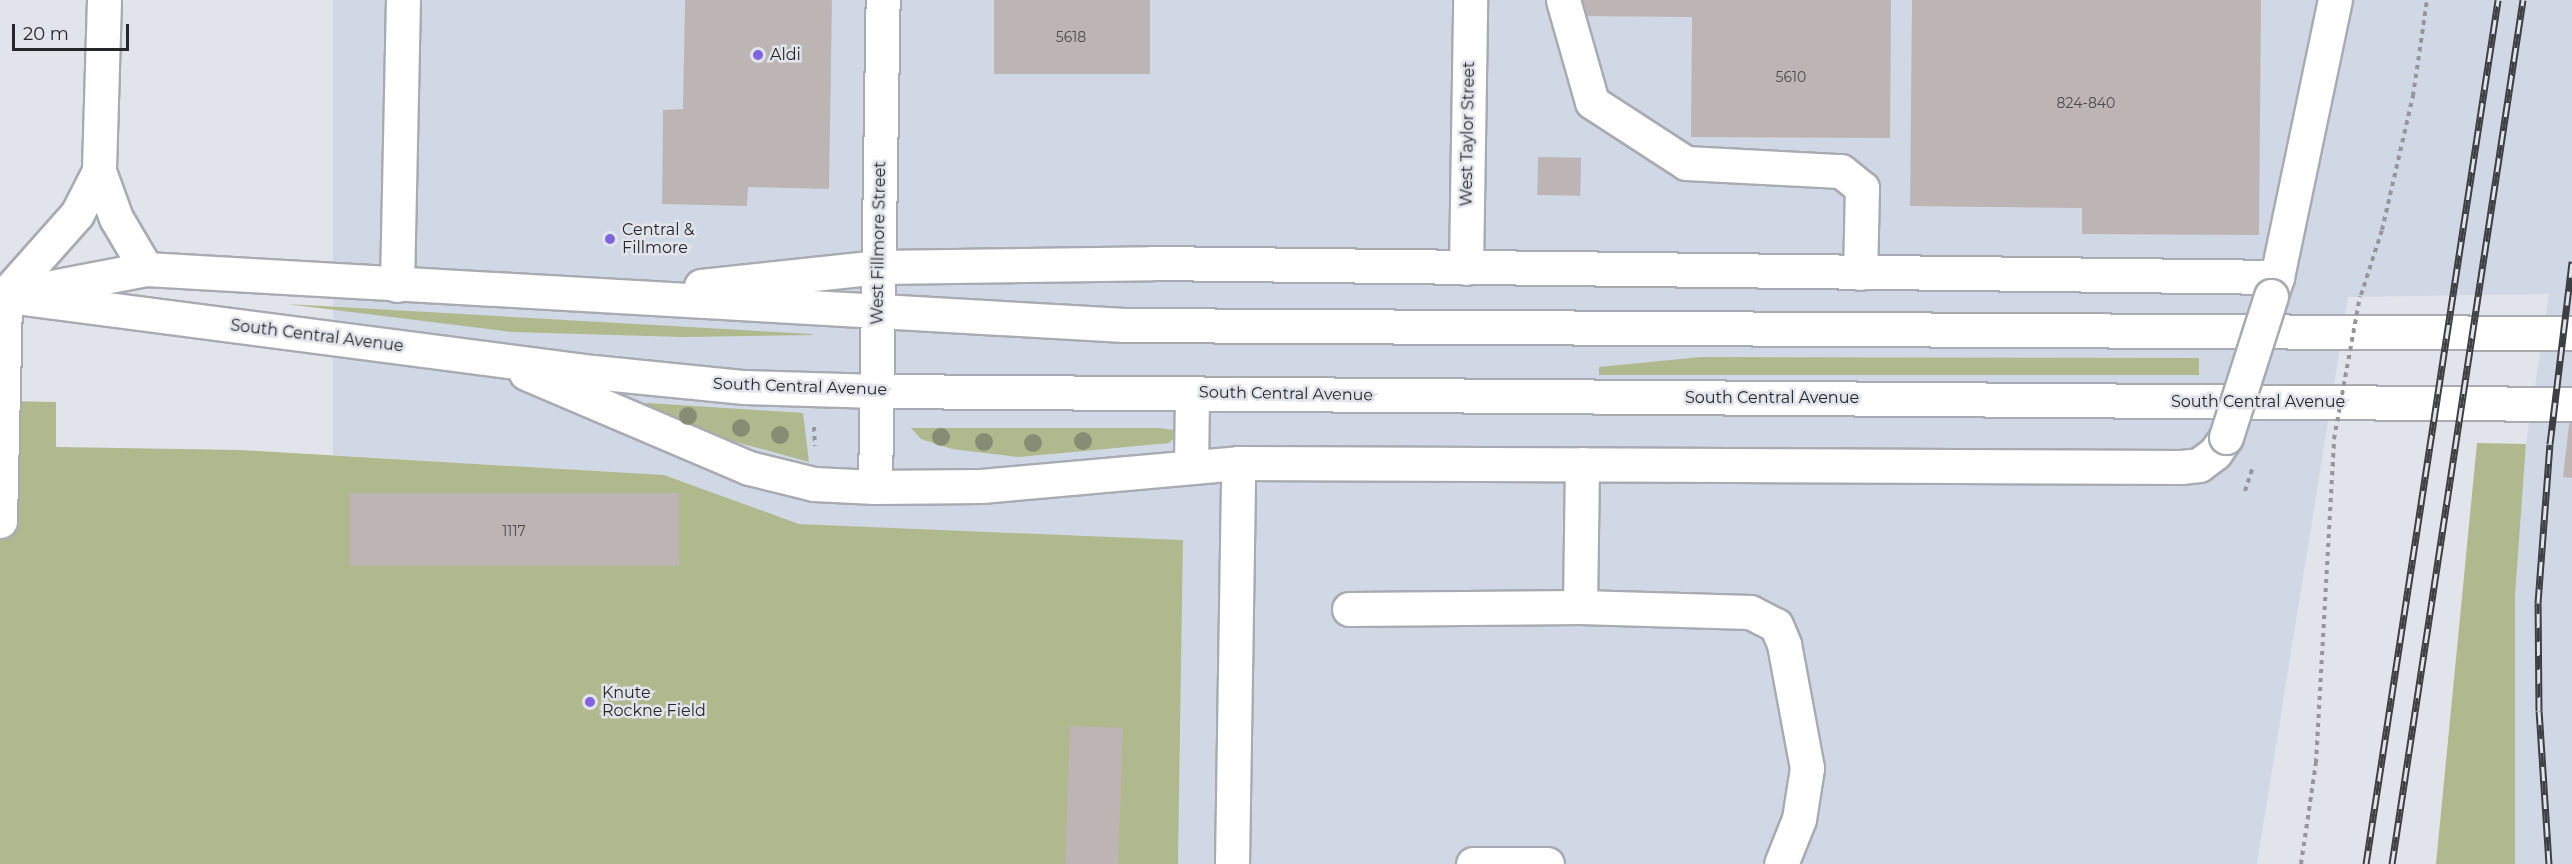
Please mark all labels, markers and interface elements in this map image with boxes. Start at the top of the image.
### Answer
scale bar [15,12,132,50]
text: 20 m [23,23,69,45]
house number: 5618 [1056,29,1086,45]
place label: Aldi [770,45,801,65]
marker: Aldi [751,48,765,62]
street label: West Taylor Street [1457,61,1479,207]
house number: 5610 [1776,69,1806,85]
house number: 824-840 [2057,95,2115,111]
street label: West Fillmore Street [868,161,890,325]
place label: Central & Fillmore [622,220,694,258]
marker: Central & Fillmore [603,232,617,246]
street label: South Central Avenue [229,316,405,356]
street label: South Central Avenue [713,374,887,400]
street label: South Central Avenue [1199,383,1373,405]
street label: South Central Avenue [1685,388,1859,408]
street label: South Central Avenue [2171,392,2345,412]
house number: 1117 [502,523,526,539]
place label: Knute Rockne Field [602,683,706,721]
marker: Knute Rockne Field [583,695,597,709]

